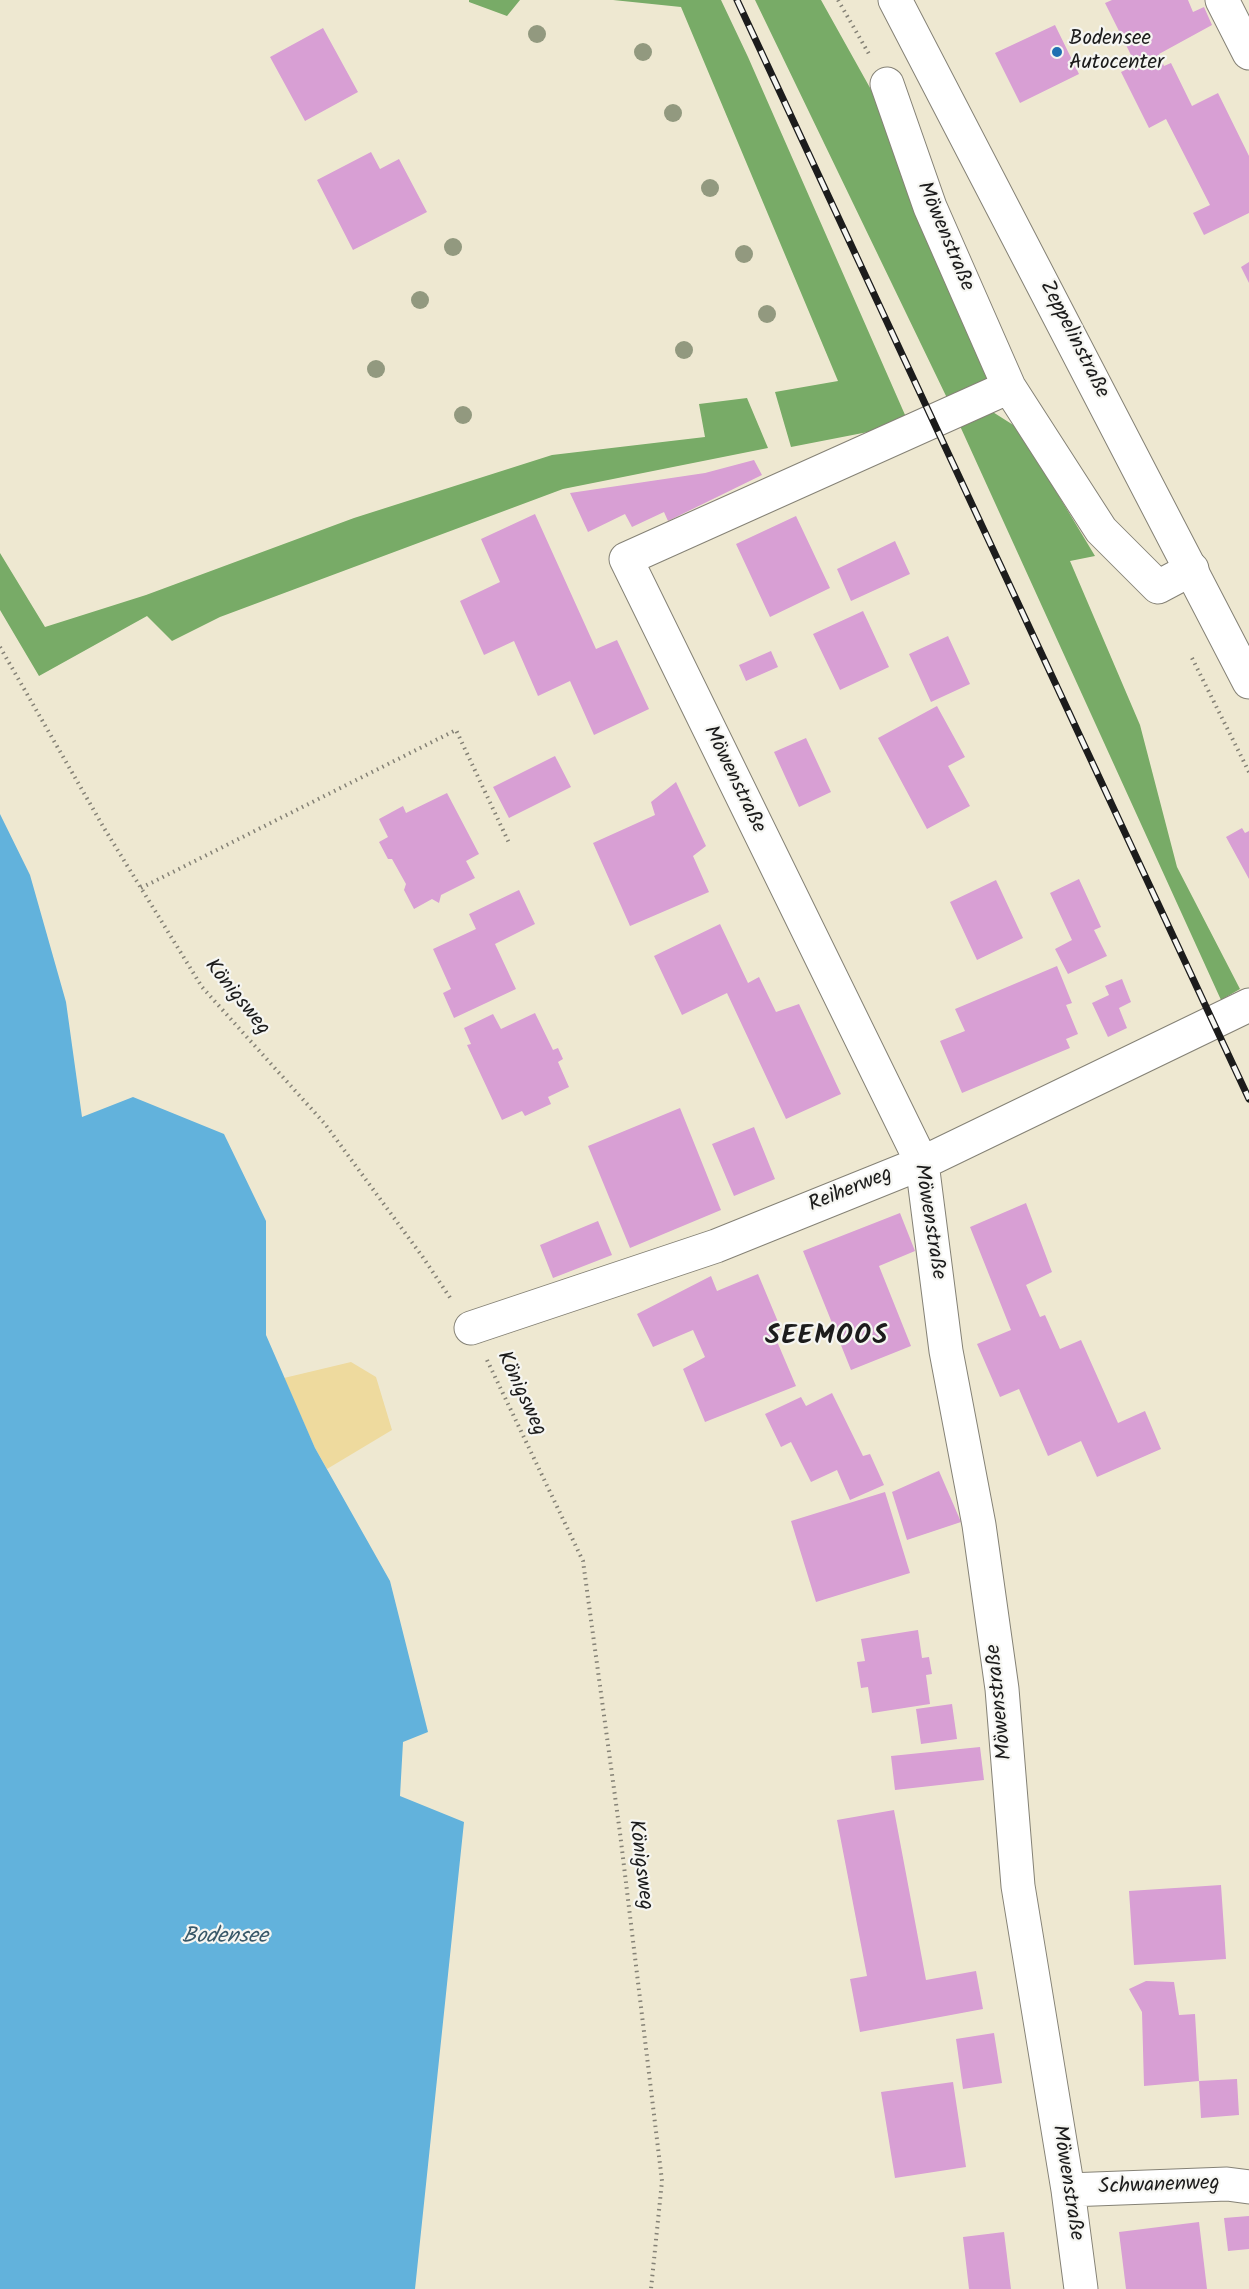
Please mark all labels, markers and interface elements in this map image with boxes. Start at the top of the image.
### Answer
place label: Bodensee Autocenter [1069,27,1164,77]
marker: Bodensee Autocenter [1050,45,1064,59]
street label: Möwenstraße [910,178,978,296]
street label: Zeppelinstraße [1033,277,1113,403]
street label: Möwenstraße [696,722,770,838]
street label: Königsweg [198,955,274,1041]
street label: Reiherweg [806,1163,896,1219]
street label: Möwenstraße [906,1163,950,1281]
district label: SEEMOOS [765,1322,889,1354]
street label: Königsweg [489,1348,551,1440]
street label: Möwenstraße [982,1643,1020,1761]
street label: Königsweg [621,1819,657,1911]
water label: Bodensee [182,1925,268,1951]
street label: Möwenstraße [1044,2124,1088,2242]
street label: Schwanenweg [1098,2172,1220,2202]

